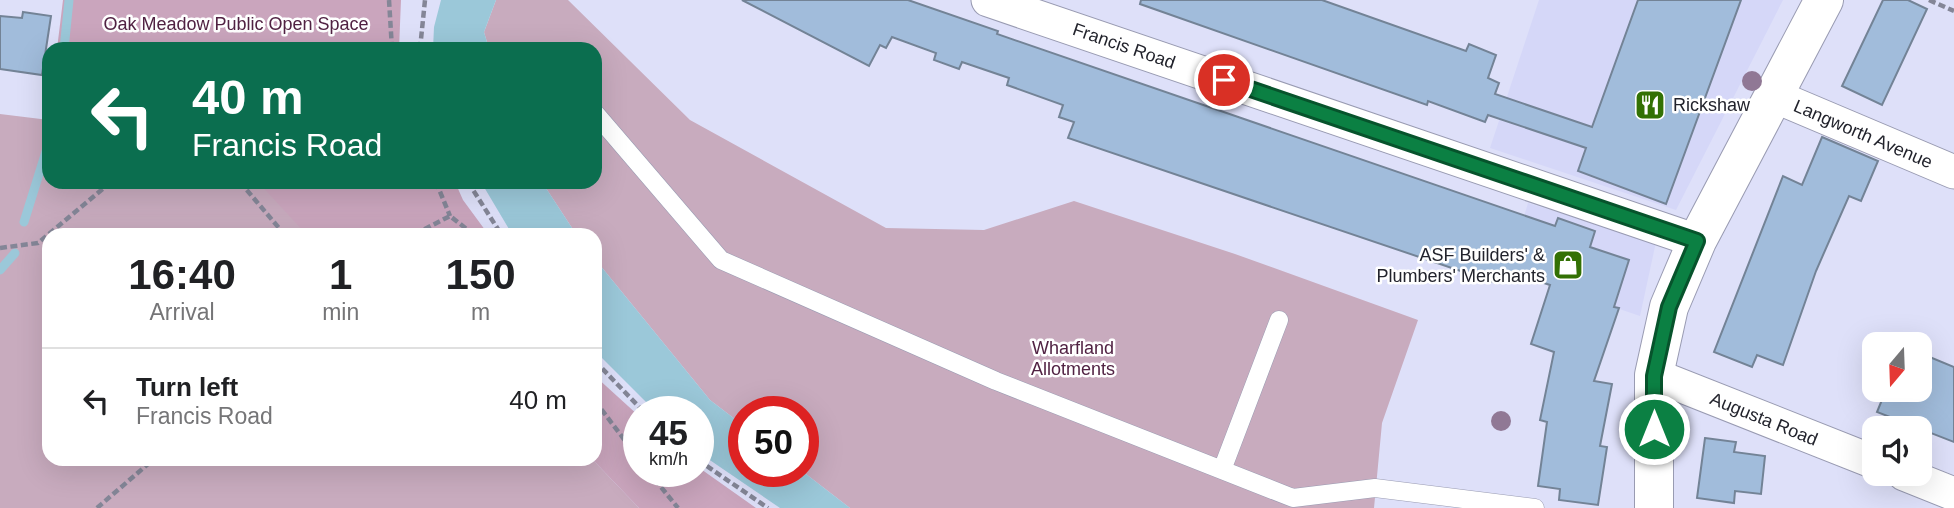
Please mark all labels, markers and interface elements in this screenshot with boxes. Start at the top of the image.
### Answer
park label: Oak Meadow Public Open Space [103,14,369,34]
street label: Francis Road [1070,19,1178,73]
pin [1194,50,1254,110]
icon: arrive [1205,61,1243,99]
icon: left [77,70,168,161]
text: 40 m [192,70,304,124]
restaurant icon: Rickshaw [1633,88,1667,122]
place label: Rickshaw [1673,95,1751,115]
street label: Langworth Avenue [1791,96,1935,172]
text: Francis Road [192,127,382,163]
place label: ASF Builders' & Plumbers' Merchants [1377,245,1545,286]
shop icon: ASF Builders' & Plumbers' Merchants [1551,248,1585,282]
text: 16:40 [128,251,236,298]
text: 1 [329,251,352,298]
text: 150 [446,251,516,298]
text: Arrival [149,299,215,325]
text: min [322,299,359,325]
text: m [471,299,490,325]
north arrow [1862,332,1932,402]
map controls [1862,332,1932,486]
park label: Wharfland Allotments [1031,338,1115,379]
text: Turn left [136,372,238,402]
icon: left [77,382,115,420]
text: 40 m [509,385,567,415]
street label: Augusta Road [1707,388,1821,450]
position arrow [1617,392,1691,466]
speed limit sign: 50 [728,396,819,487]
text: Francis Road [136,403,273,429]
text: 45 [649,413,688,452]
button: sound [1862,416,1932,486]
text: km/h [649,449,688,469]

